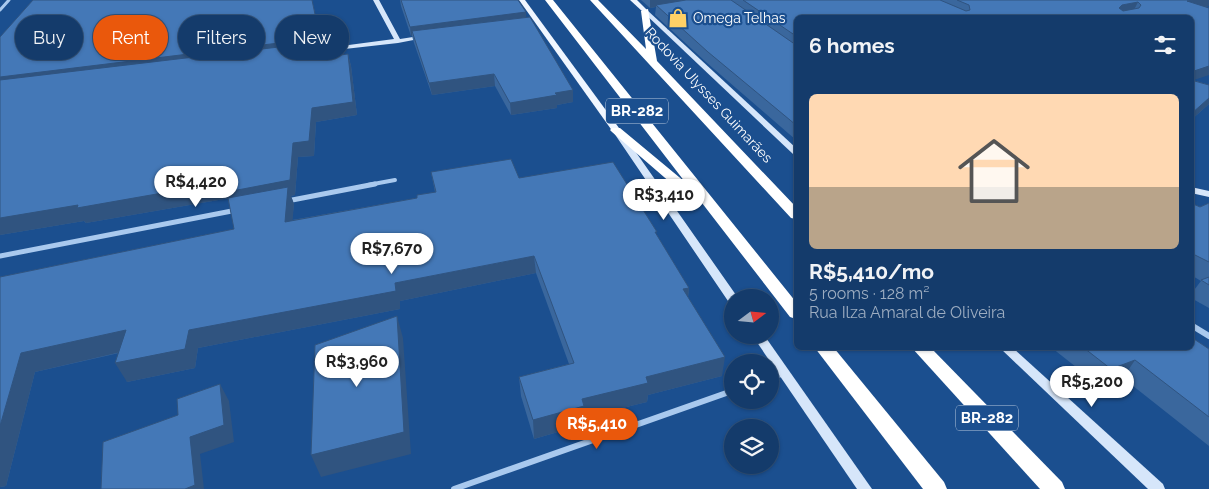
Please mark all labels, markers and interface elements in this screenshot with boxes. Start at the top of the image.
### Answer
shop icon: Omega Telhas [667,7,689,29]
place label: Omega Telhas [693,10,786,26]
chip: Buy [15,15,83,60]
chip: Rent [93,15,168,60]
chip: Filters [178,15,265,60]
chip: New [275,15,349,60]
street label: Rodovia Ulysses Guimarães [642,24,776,166]
icon: filters [1151,31,1179,59]
text: 6 homes [809,33,895,58]
road number: BR-282 [606,98,668,124]
icon: home [949,126,1039,216]
pin: R$4,420 [150,166,242,208]
text: R$4,420 [165,172,227,191]
pin: R$3,410 [618,178,710,221]
text: R$3,410 [634,185,694,204]
pin: R$7,670 [346,232,438,275]
text: R$7,670 [361,239,423,258]
text: R$5,410/mo [809,259,934,284]
text: 5 rooms · 128 m² [809,284,929,303]
north arrow [724,289,779,344]
map controls [724,289,779,474]
text: Rua Ilza Amaral de Oliveira [809,303,1005,322]
pin: R$3,960 [311,346,403,388]
text: R$3,960 [326,352,388,371]
button: locate [724,354,779,409]
pin: R$5,200 [1046,366,1138,408]
text: R$5,200 [1061,372,1123,391]
road number: BR-282 [956,406,1018,430]
pin: R$5,410 [551,408,643,450]
text: R$5,410 [567,414,627,433]
button: layers [724,419,779,474]

